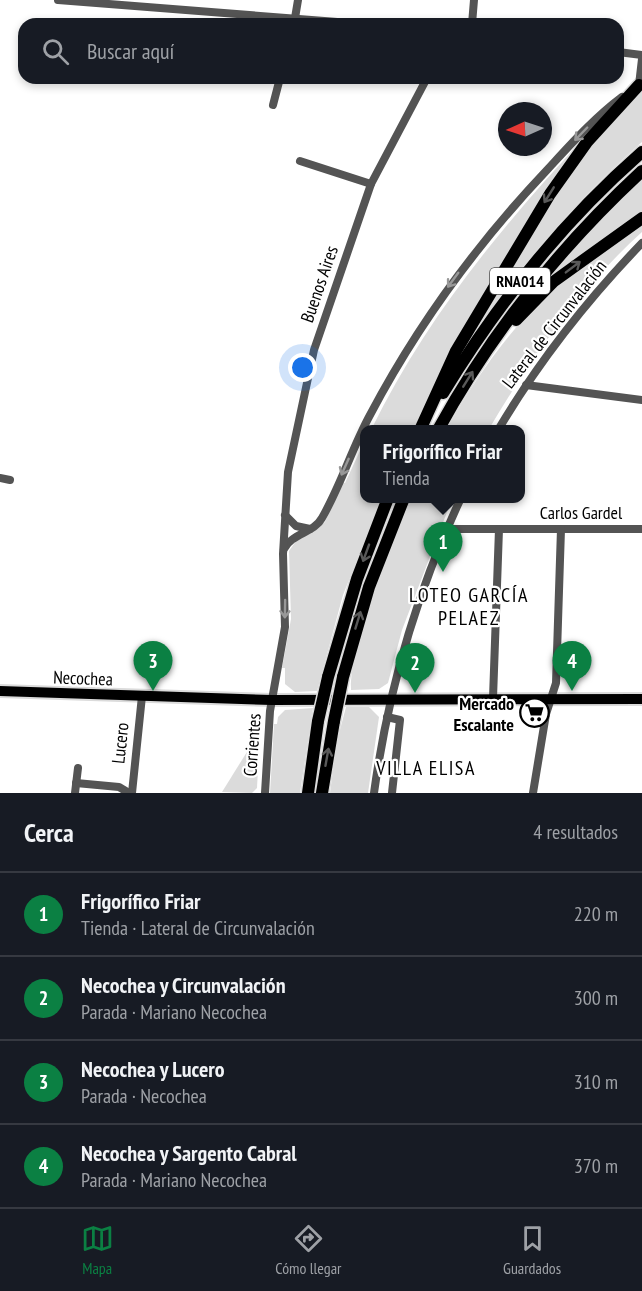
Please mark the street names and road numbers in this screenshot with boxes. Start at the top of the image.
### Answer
street label: Buenos Aires [295,243,343,325]
street label: Lateral de Circunvalación [497,255,611,393]
road number: RNA014 [490,268,550,294]
street label: Carlos Gardel [540,501,623,524]
street label: Necochea [53,665,113,691]
street label: Corrientes [238,713,266,777]
street label: Lucero [106,721,134,765]

